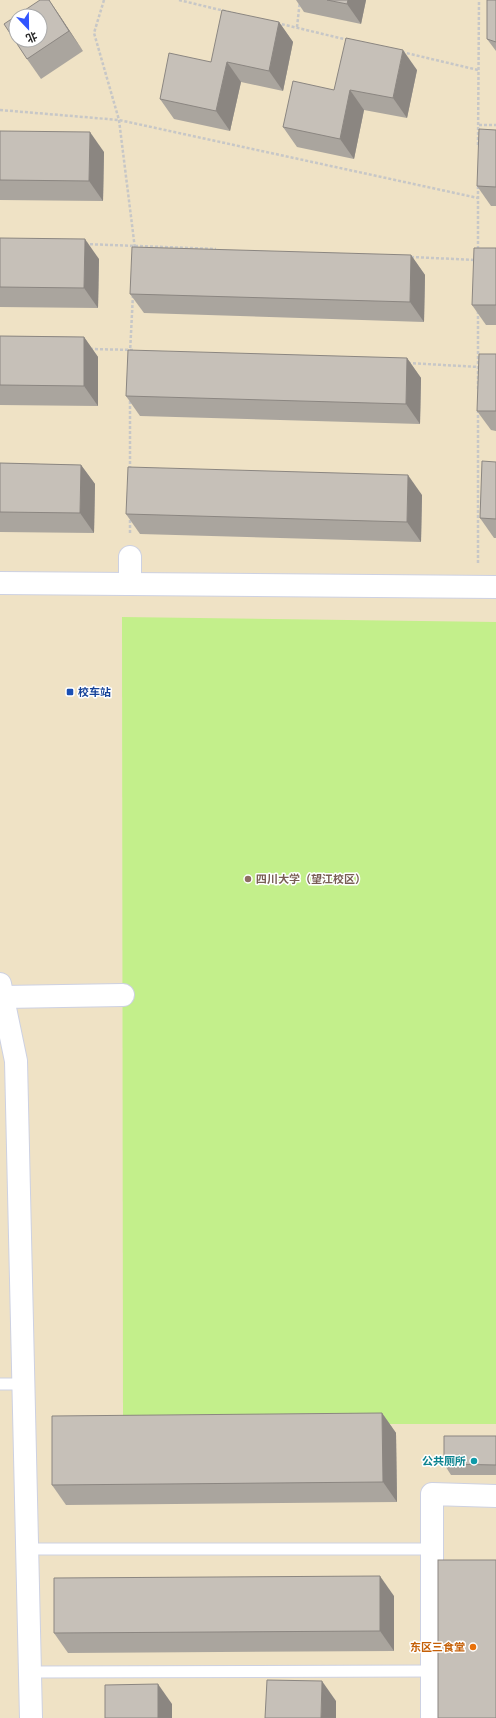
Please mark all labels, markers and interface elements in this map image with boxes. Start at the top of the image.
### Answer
north arrow [8,8,48,48]
text: 北 [24,28,40,47]
place label: 校车站 [78,684,111,700]
marker: 校车站 [65,687,75,697]
place label: 四川大学（望江校区） [256,871,366,887]
marker: 四川大学（望江校区） [243,874,253,884]
place label: 公共厕所 [422,1453,466,1469]
marker: 公共厕所 [469,1456,479,1466]
place label: 东区三食堂 [410,1639,465,1655]
marker: 东区三食堂 [468,1642,478,1652]

